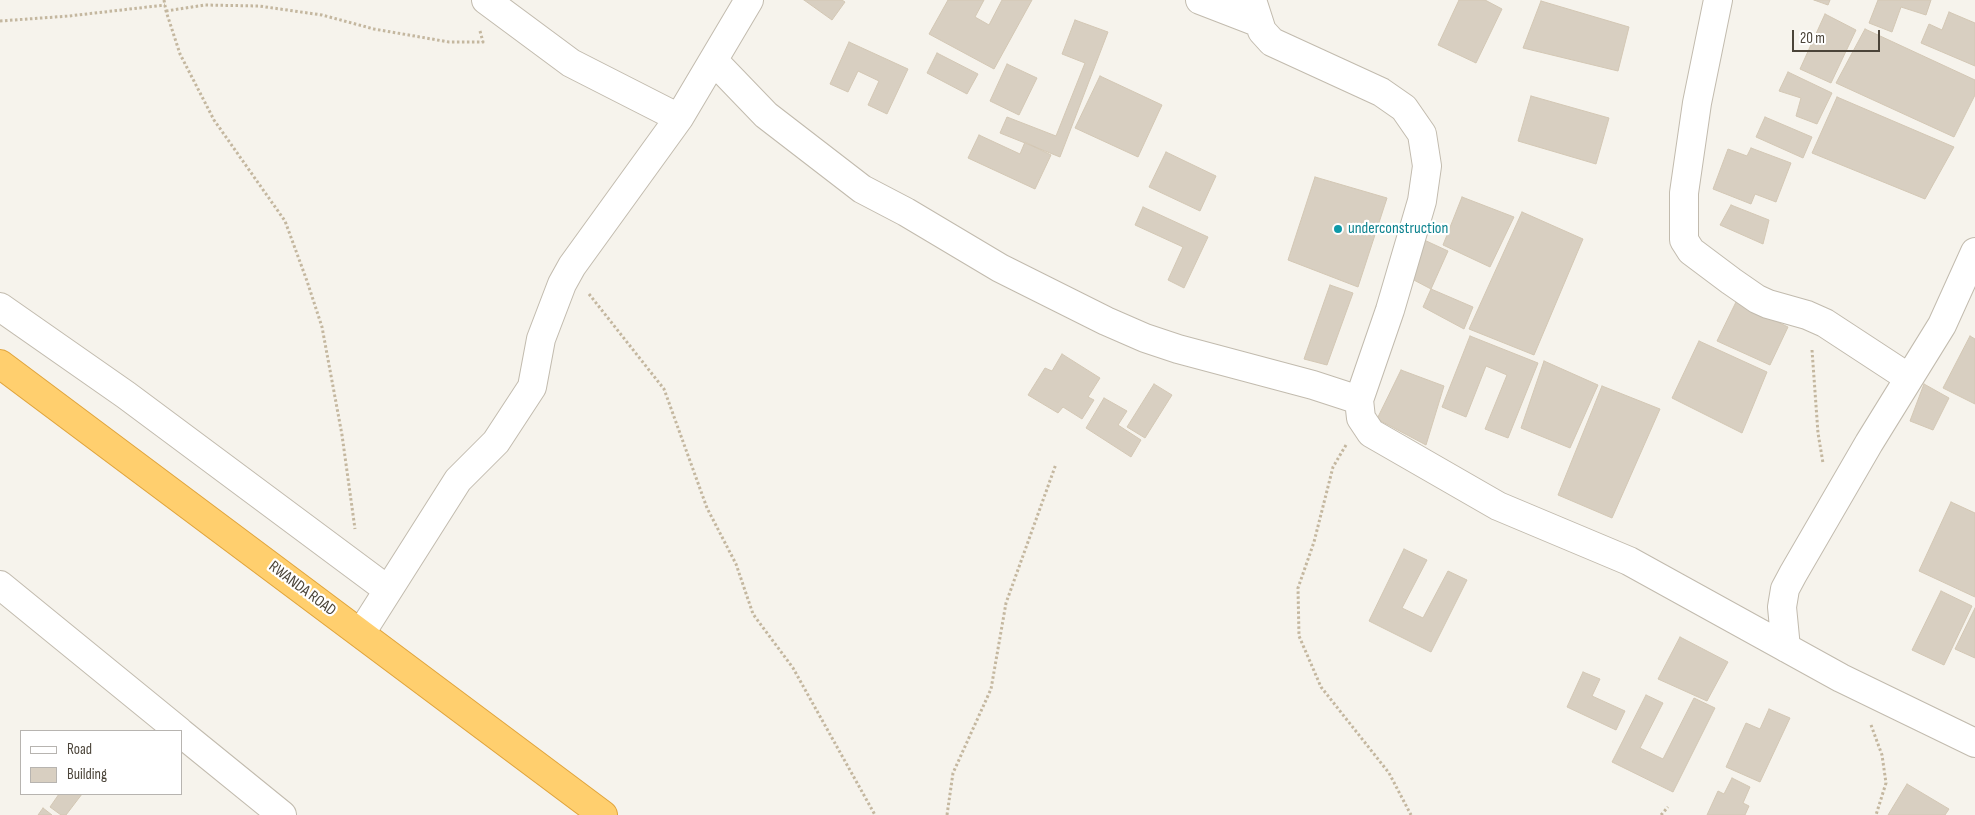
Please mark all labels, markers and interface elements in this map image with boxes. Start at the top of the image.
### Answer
scale bar [1795,20,1882,52]
text: 20 m [1800,29,1825,48]
place label: underconstruction [1348,219,1448,239]
marker: underconstruction [1332,223,1344,235]
street label: RWANDA ROAD [265,558,339,620]
legend [20,730,182,795]
text: Road [67,740,92,759]
text: Building [67,765,107,784]

